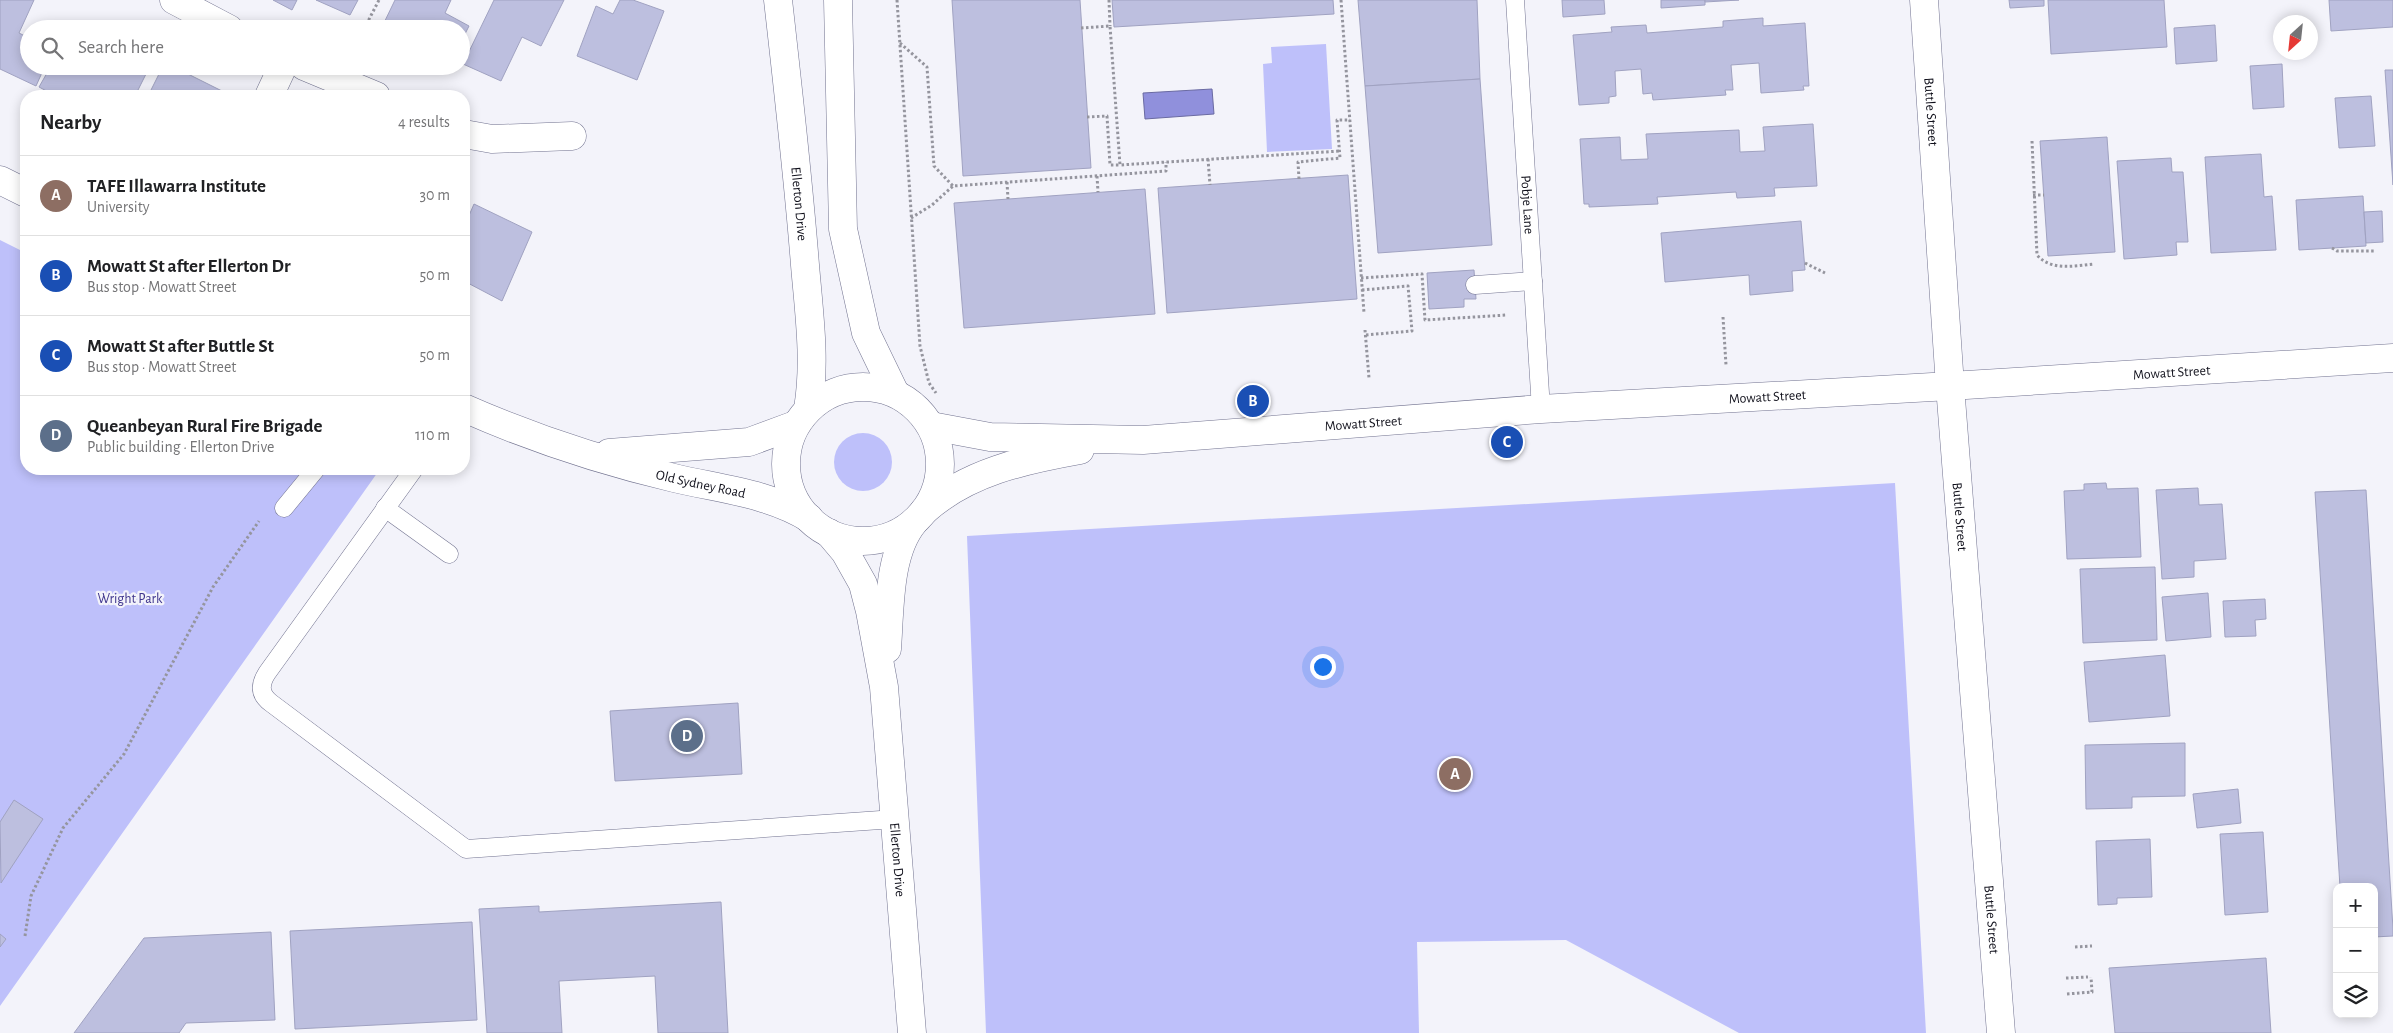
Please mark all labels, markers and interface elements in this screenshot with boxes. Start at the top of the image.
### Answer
north arrow [2273,15,2318,60]
search box [20,20,470,75]
icon: search [38,34,66,62]
text: Search here [78,38,164,57]
street label: Buttle Street [1921,77,1940,147]
text: Nearby [40,112,101,133]
text: 4 results [398,114,450,130]
street label: Ellerton Drive [788,166,809,242]
street label: Pobje Lane [1518,175,1536,235]
text: TAFE Illawarra Institute [87,177,266,196]
text: A [51,187,61,203]
text: 30 m [420,187,450,203]
text: University [87,199,150,215]
text: Mowatt St after Ellerton Dr [87,257,291,276]
text: B [51,267,61,283]
text: 50 m [419,267,450,283]
text: Bus stop · Mowatt Street [87,279,236,295]
text: Mowatt St after Buttle St [87,337,274,356]
text: C [52,347,60,363]
text: 50 m [419,347,450,363]
text: Bus stop · Mowatt Street [87,359,236,375]
street label: Mowatt Street [2133,364,2211,382]
pin: B [1237,382,1269,420]
street label: Mowatt Street [1728,388,1807,406]
street label: Mowatt Street [1324,414,1403,434]
text: Queanbeyan Rural Fire Brigade [87,417,322,436]
pin: C [1491,423,1523,461]
text: D [51,427,61,443]
text: 110 m [415,427,450,443]
text: Public building · Ellerton Drive [87,439,274,455]
street label: Old Sydney Road [654,468,747,501]
street label: Buttle Street [1950,482,1969,552]
park label: Wright Park [98,592,163,606]
your location [1310,654,1336,680]
pin: D [671,717,703,755]
pin: A [1439,755,1471,793]
street label: Ellerton Drive [887,822,907,897]
map controls [2333,883,2378,1018]
button: + [2333,883,2378,928]
street label: Buttle Street [1981,885,2001,955]
button: − [2333,928,2378,973]
button: layers [2333,973,2378,1018]

